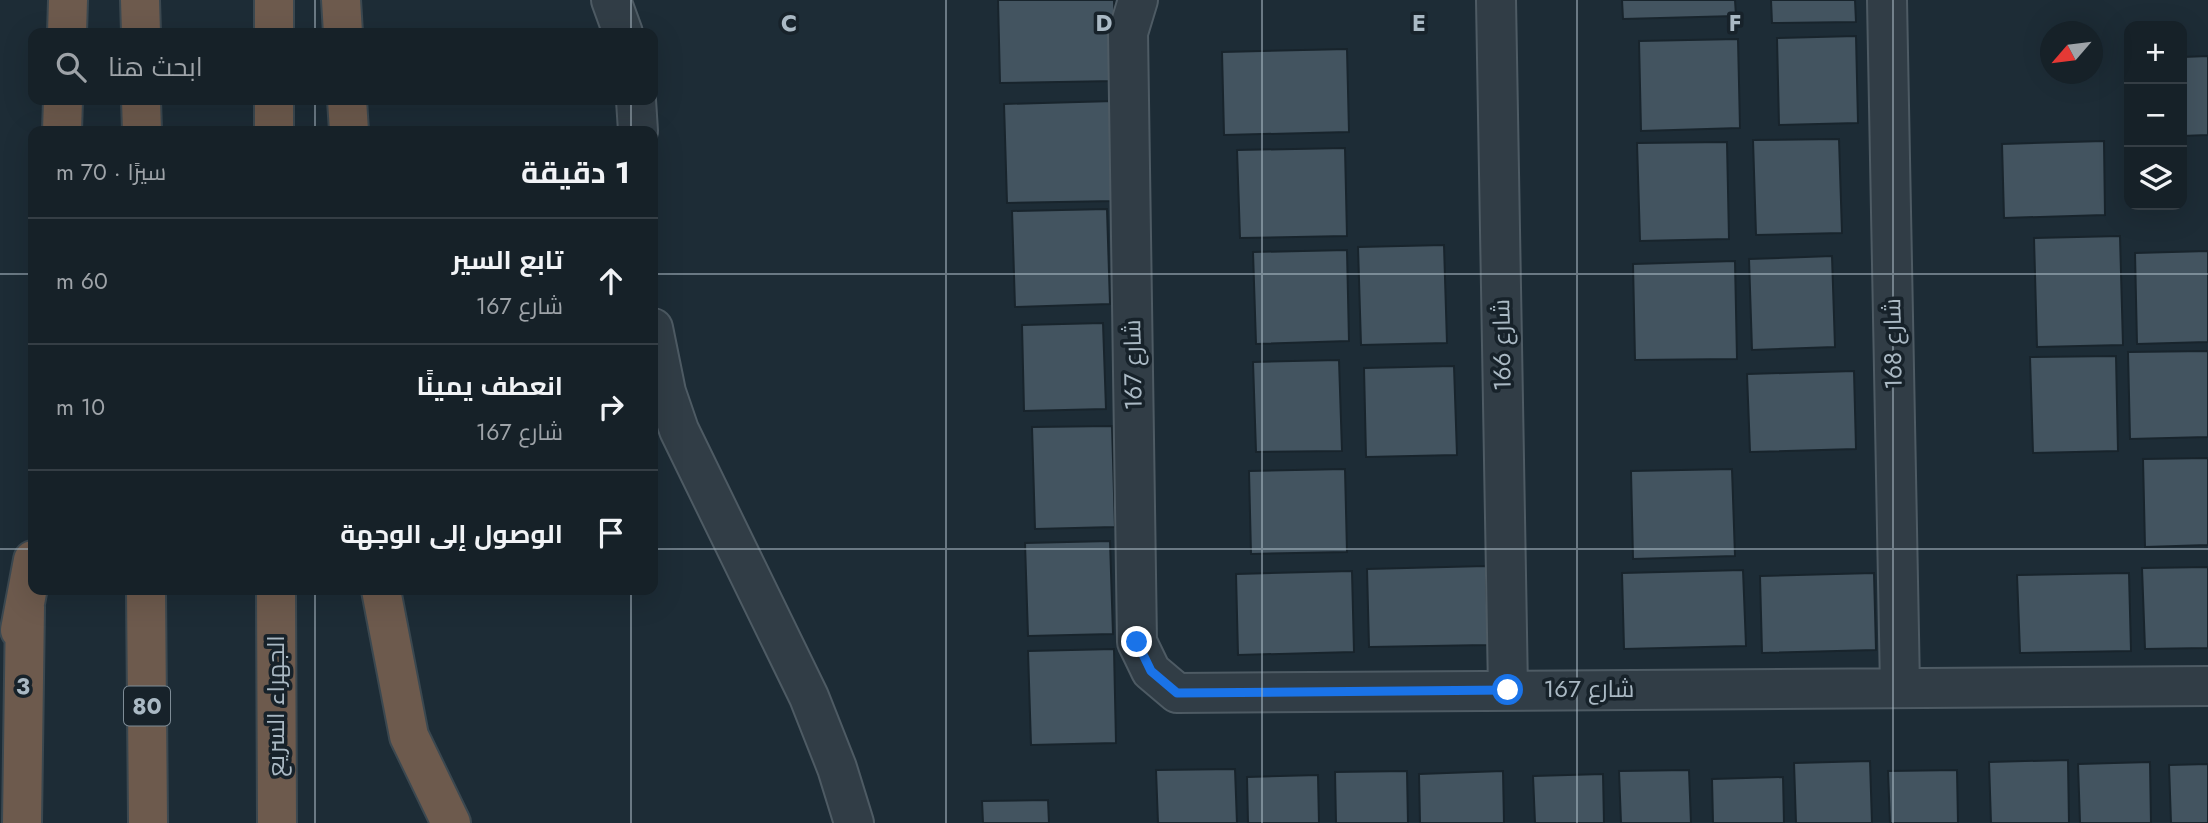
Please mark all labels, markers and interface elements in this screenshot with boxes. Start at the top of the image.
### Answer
text: C [781,6,797,40]
text: D [1096,6,1113,40]
text: E [1412,6,1426,40]
text: F [1729,6,1741,40]
north arrow [2040,21,2103,84]
map controls [2124,21,2187,210]
button: + [2124,21,2187,84]
search box [28,28,658,105]
icon: search [52,48,90,86]
text: ابحث هنا [108,48,203,86]
button: − [2124,84,2187,147]
button: layers [2124,147,2187,210]
text: 1 دقيقة [521,151,630,194]
text: سيرًا · 70 m [56,155,166,189]
text: تابع السير [452,241,563,279]
icon: ahead [592,262,630,300]
text: 60 m [56,264,108,298]
text: شارع 167 [476,289,563,323]
street label: شارع 168 [1874,298,1911,390]
street label: شارع 166 [1483,299,1520,391]
street label: شارع 167 [1114,319,1151,411]
text: انعطف يمينًا [417,367,563,405]
icon: right [592,388,630,426]
text: 10 m [56,390,105,424]
text: شارع 167 [476,415,563,449]
icon: arrive [592,514,630,552]
text: الوصول إلى الوجهة [340,515,563,553]
route end [1121,626,1152,657]
street label: الجهراء السريع [258,635,293,777]
text: 3 [16,669,30,703]
street label: شارع 167 [1544,671,1634,706]
route start [1492,674,1523,705]
road number: 80 [124,686,170,726]

